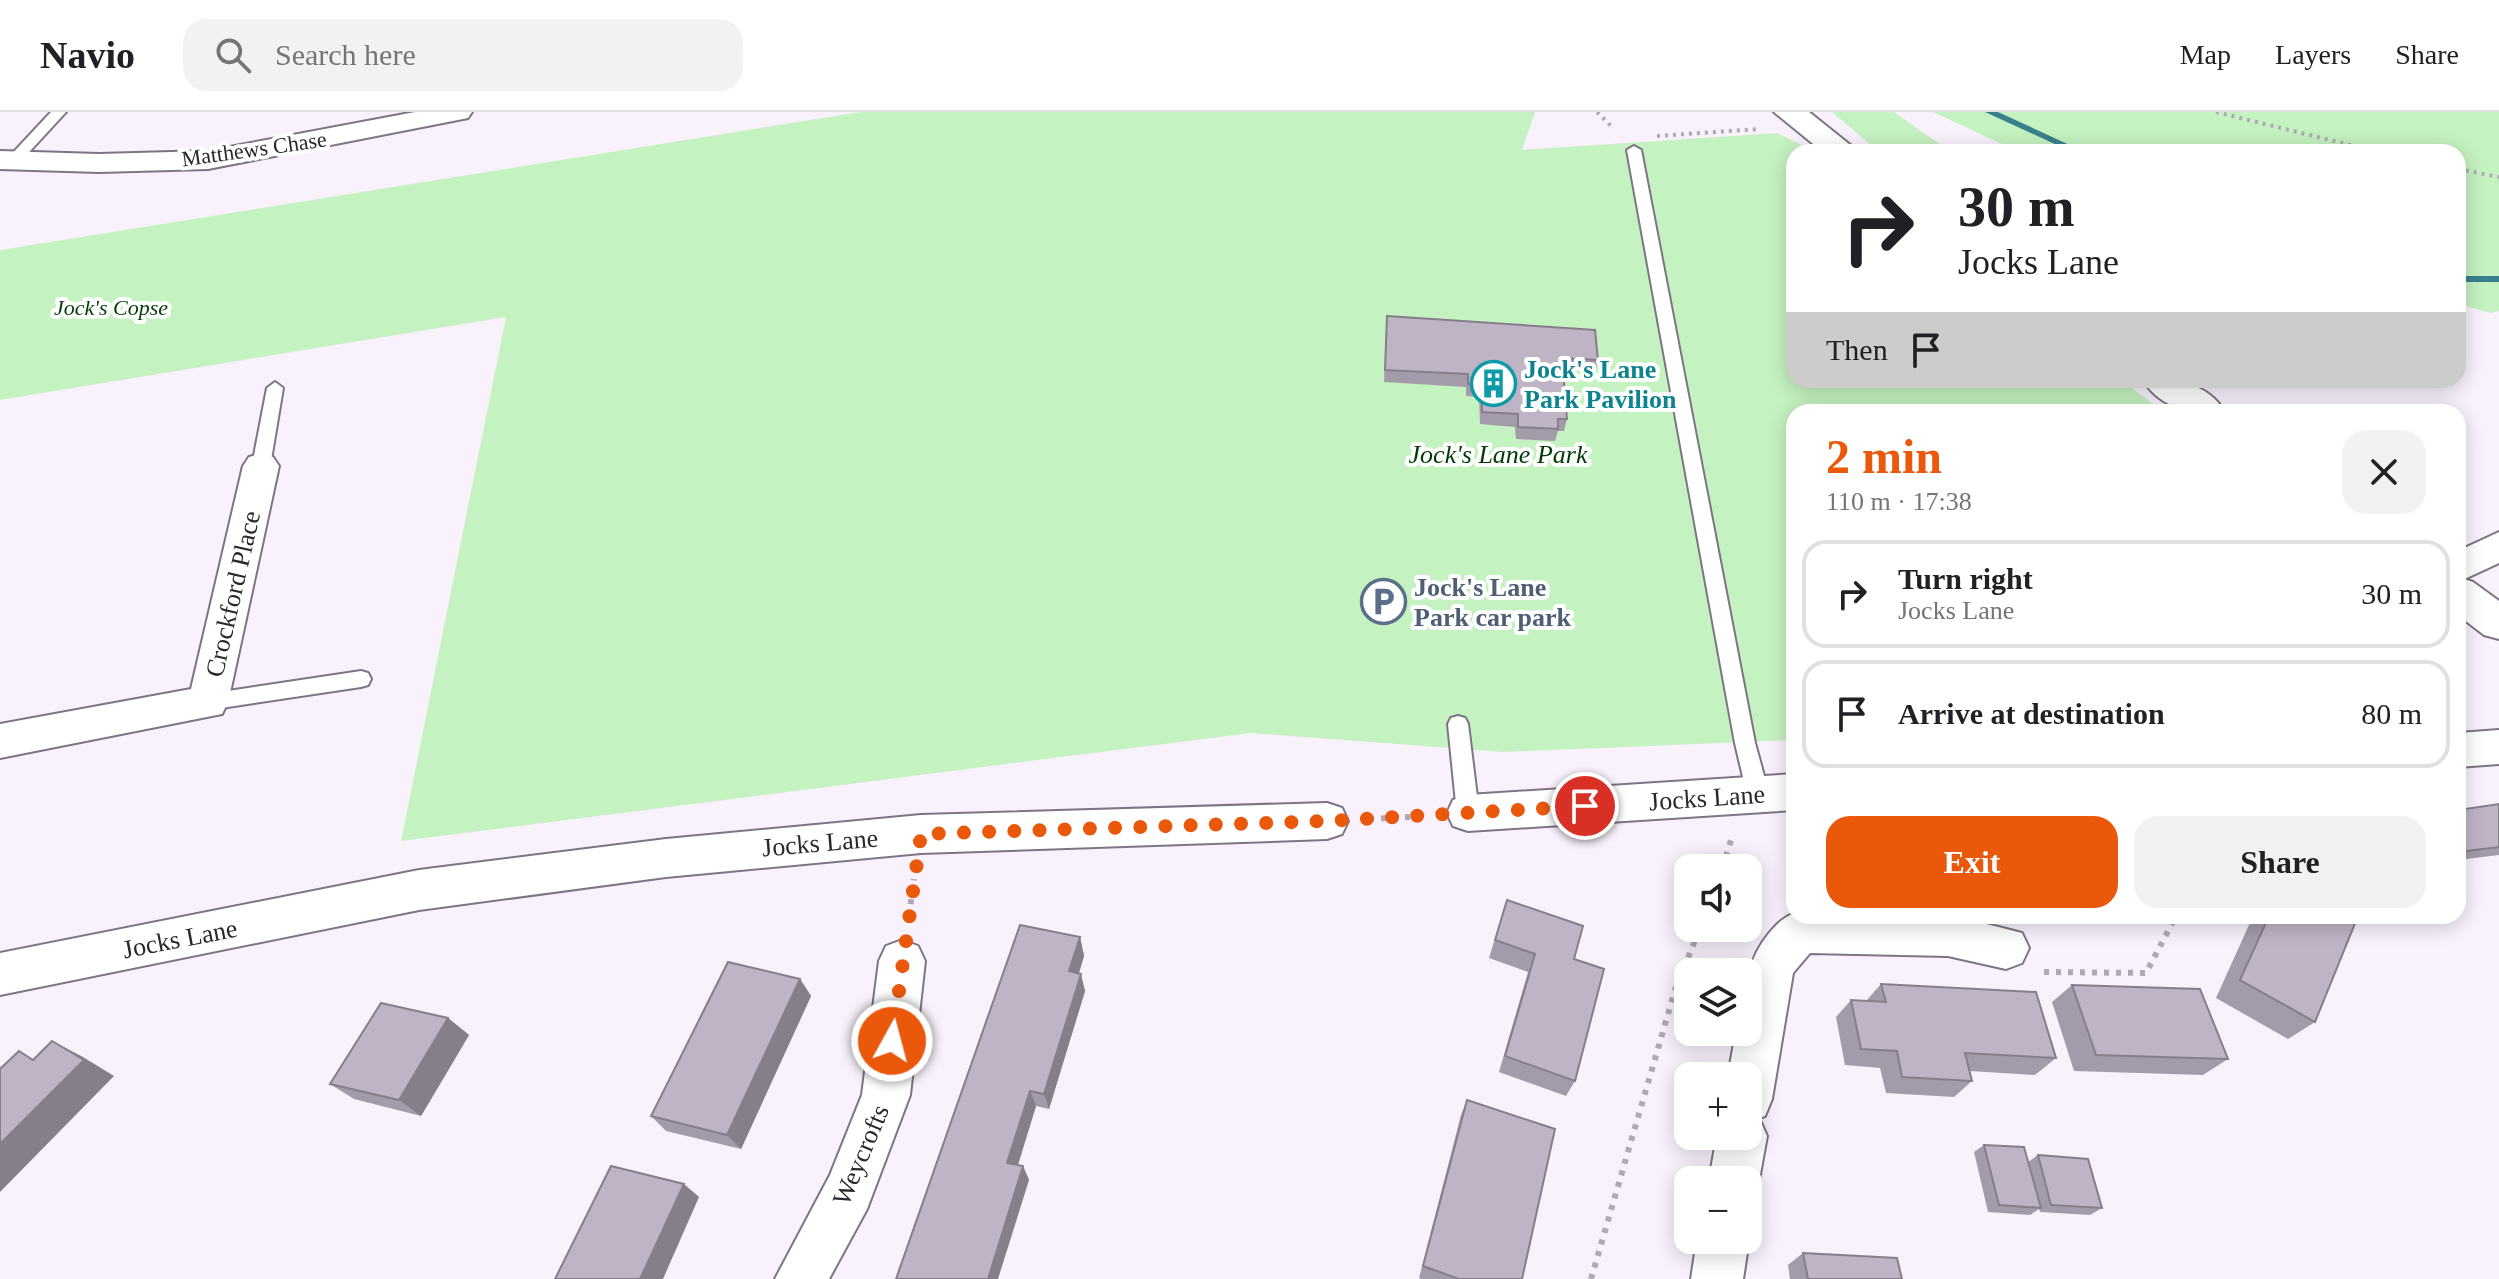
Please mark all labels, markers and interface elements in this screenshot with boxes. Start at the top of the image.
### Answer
search box [183,19,743,91]
icon: search [211,33,255,77]
text: Navio [40,34,135,76]
text: Search here [275,38,416,71]
text: Map [2180,39,2231,70]
text: Layers [2275,39,2351,70]
text: Share [2395,39,2459,70]
street label: Matthews Chase [180,126,328,172]
icon: right [1826,176,1930,280]
text: 30 m [1958,176,2075,238]
text: Jocks Lane [1958,242,2119,282]
park label: Jock's Copse [54,295,168,320]
icon: arrive [1904,328,1948,372]
text: Then [1826,333,1888,366]
place label: Jock's Lane Park Pavilion [1524,355,1677,414]
building icon: Jock's Lane Park Pavilion [1469,360,1517,408]
text: 2 min [1826,430,1942,483]
button: close [2342,430,2426,514]
park label: Jock's Lane Park [1409,440,1588,469]
text: 110 m · 17:38 [1826,487,1972,516]
street label: Crockford Place [200,508,266,680]
text: Turn right [1898,562,2033,595]
icon: right [1830,572,1874,616]
place label: Jock's Lane Park car park [1414,573,1571,632]
text: 30 m [2361,577,2422,610]
parking icon: Jock's Lane Park car park [1359,578,1407,626]
text: Jocks Lane [1898,596,2014,625]
icon: arrive [1830,692,1874,736]
text: Arrive at destination [1898,697,2165,730]
text: 80 m [2361,697,2422,730]
pin [1551,772,1619,840]
street label: Jocks Lane [1648,779,1766,817]
icon: arrive [1563,784,1607,828]
button: Exit [1826,816,2118,908]
button: Share [2134,816,2426,908]
street label: Jocks Lane [761,823,879,863]
map controls [1674,854,1762,1254]
button: sound [1674,854,1762,942]
street label: Jocks Lane [120,914,240,964]
button: layers [1674,958,1762,1046]
position arrow [850,999,934,1083]
button: + [1674,1062,1762,1150]
street label: Weycrofts [827,1100,895,1210]
button: − [1674,1166,1762,1254]

